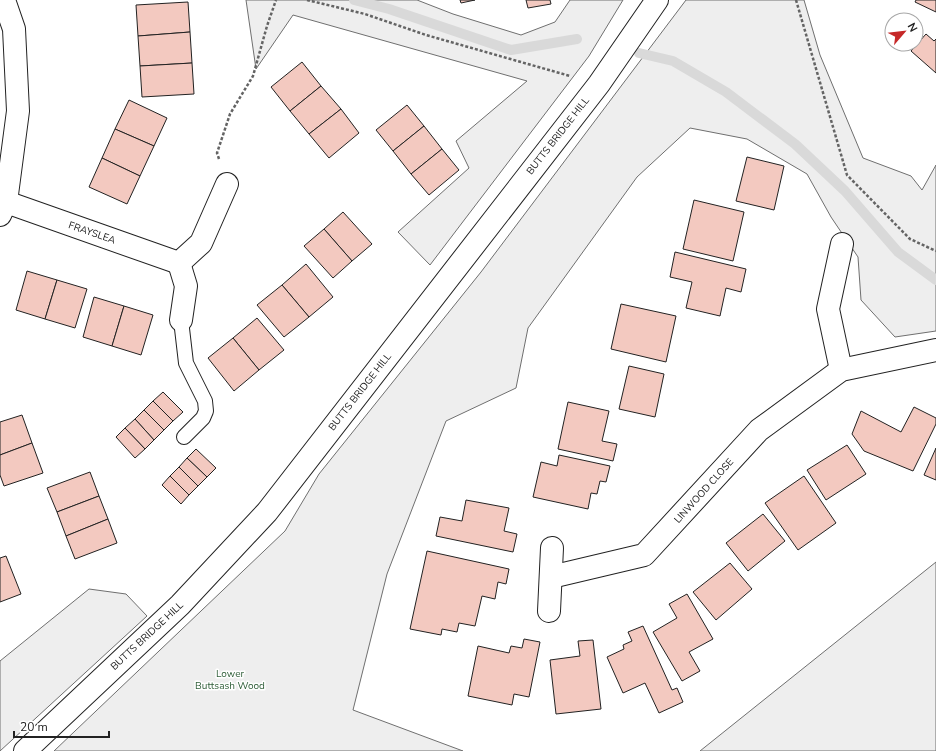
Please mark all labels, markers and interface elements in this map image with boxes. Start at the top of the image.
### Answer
north arrow [884,12,924,52]
text: N [904,20,921,35]
street label: BUTTS BRIDGE HILL [523,94,593,178]
street label: FRAYSLEA [67,218,118,248]
street label: BUTTS BRIDGE HILL [325,350,395,434]
street label: LINWOOD CLOSE [671,455,737,527]
street label: BUTTS BRIDGE HILL [108,598,187,673]
park label: Lower Buttsash Wood [195,667,265,693]
scale bar [14,713,109,739]
text: 20 m [20,719,48,735]

